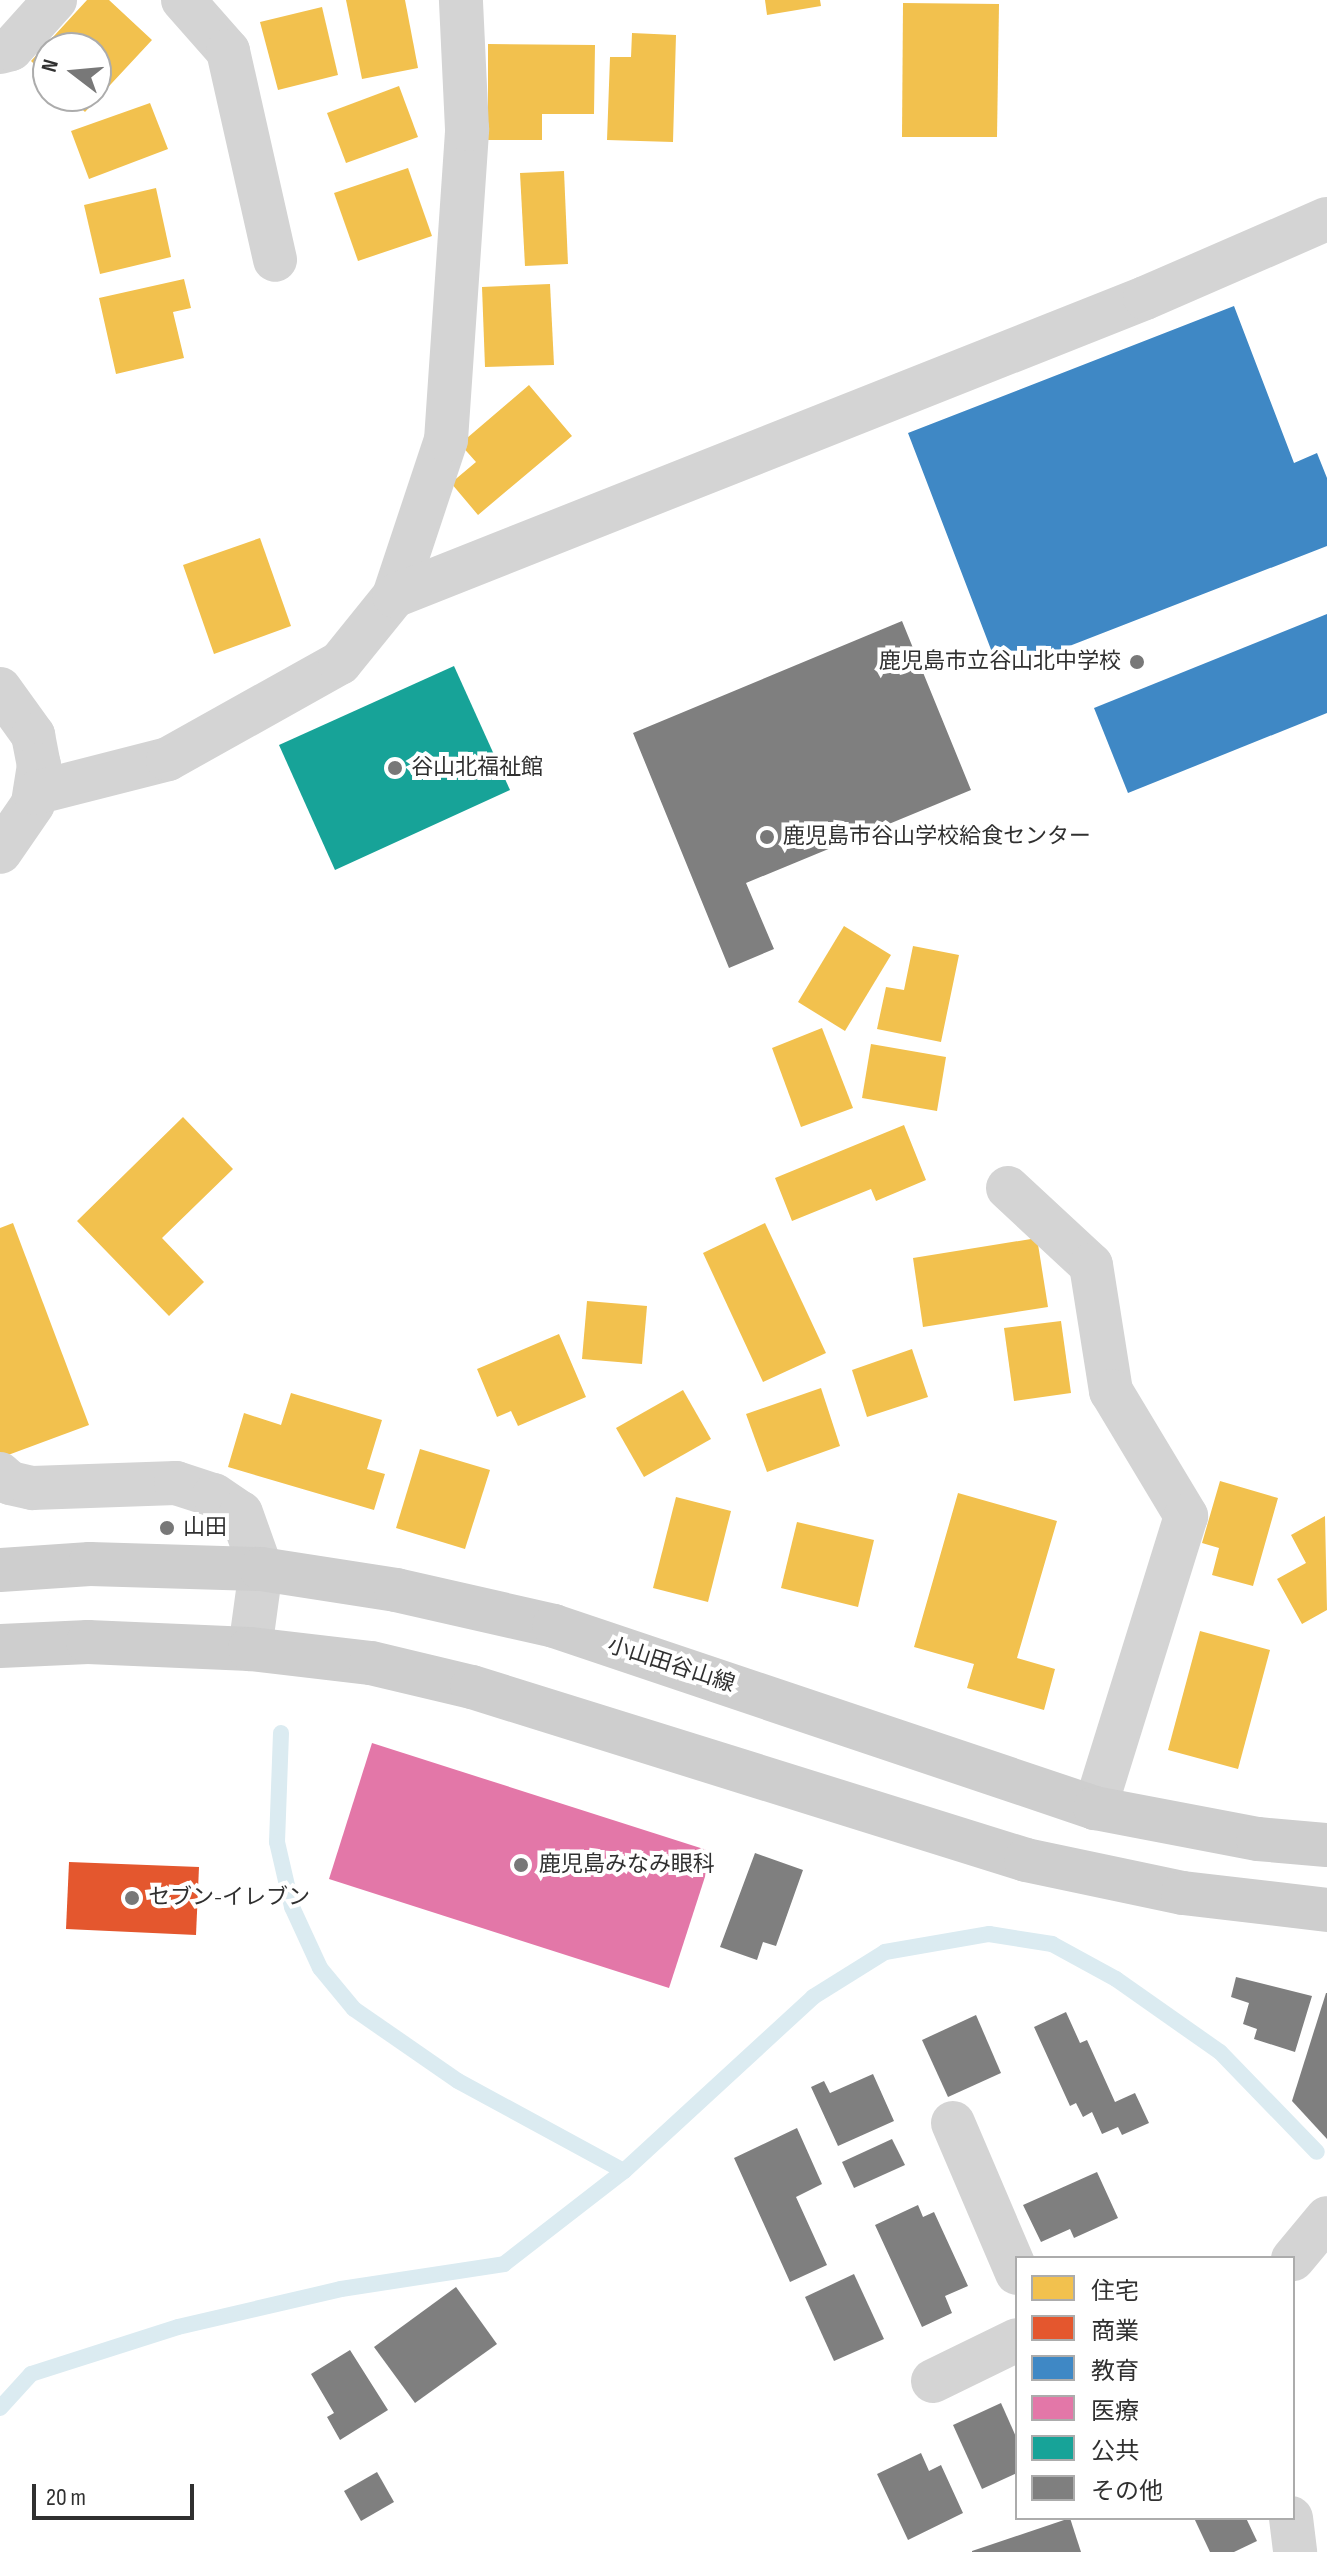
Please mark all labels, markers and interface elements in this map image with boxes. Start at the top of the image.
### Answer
north arrow [32,32,112,112]
text: N [36,56,65,75]
place label: 鹿児島市立谷山北中学校 [879,649,1121,675]
marker: 鹿児島市立谷山北中学校 [1128,653,1146,671]
place label: 谷山北福祉館 [411,755,543,781]
marker: 谷山北福祉館 [386,759,404,777]
place label: 鹿児島市谷山学校給食センター [783,824,1091,850]
marker: 鹿児島市谷山学校給食センター [758,828,776,846]
place label: 山田 [183,1515,227,1541]
marker: 山田 [158,1519,176,1537]
street label: 小山田谷山線 [604,1632,738,1698]
place label: 鹿児島みなみ眼科 [539,1852,715,1878]
marker: 鹿児島みなみ眼科 [510,1854,532,1876]
place label: セブン-イレブン [148,1885,310,1911]
marker: セブン-イレブン [123,1889,141,1907]
legend [1015,2256,1295,2520]
text: 住宅 [1091,2277,1139,2306]
text: 商業 [1091,2317,1139,2346]
text: 教育 [1091,2357,1139,2386]
text: 医療 [1091,2397,1139,2426]
text: 公共 [1091,2437,1139,2466]
scale bar [36,2468,198,2518]
text: その他 [1091,2477,1163,2506]
text: 20 m [46,2483,86,2512]

